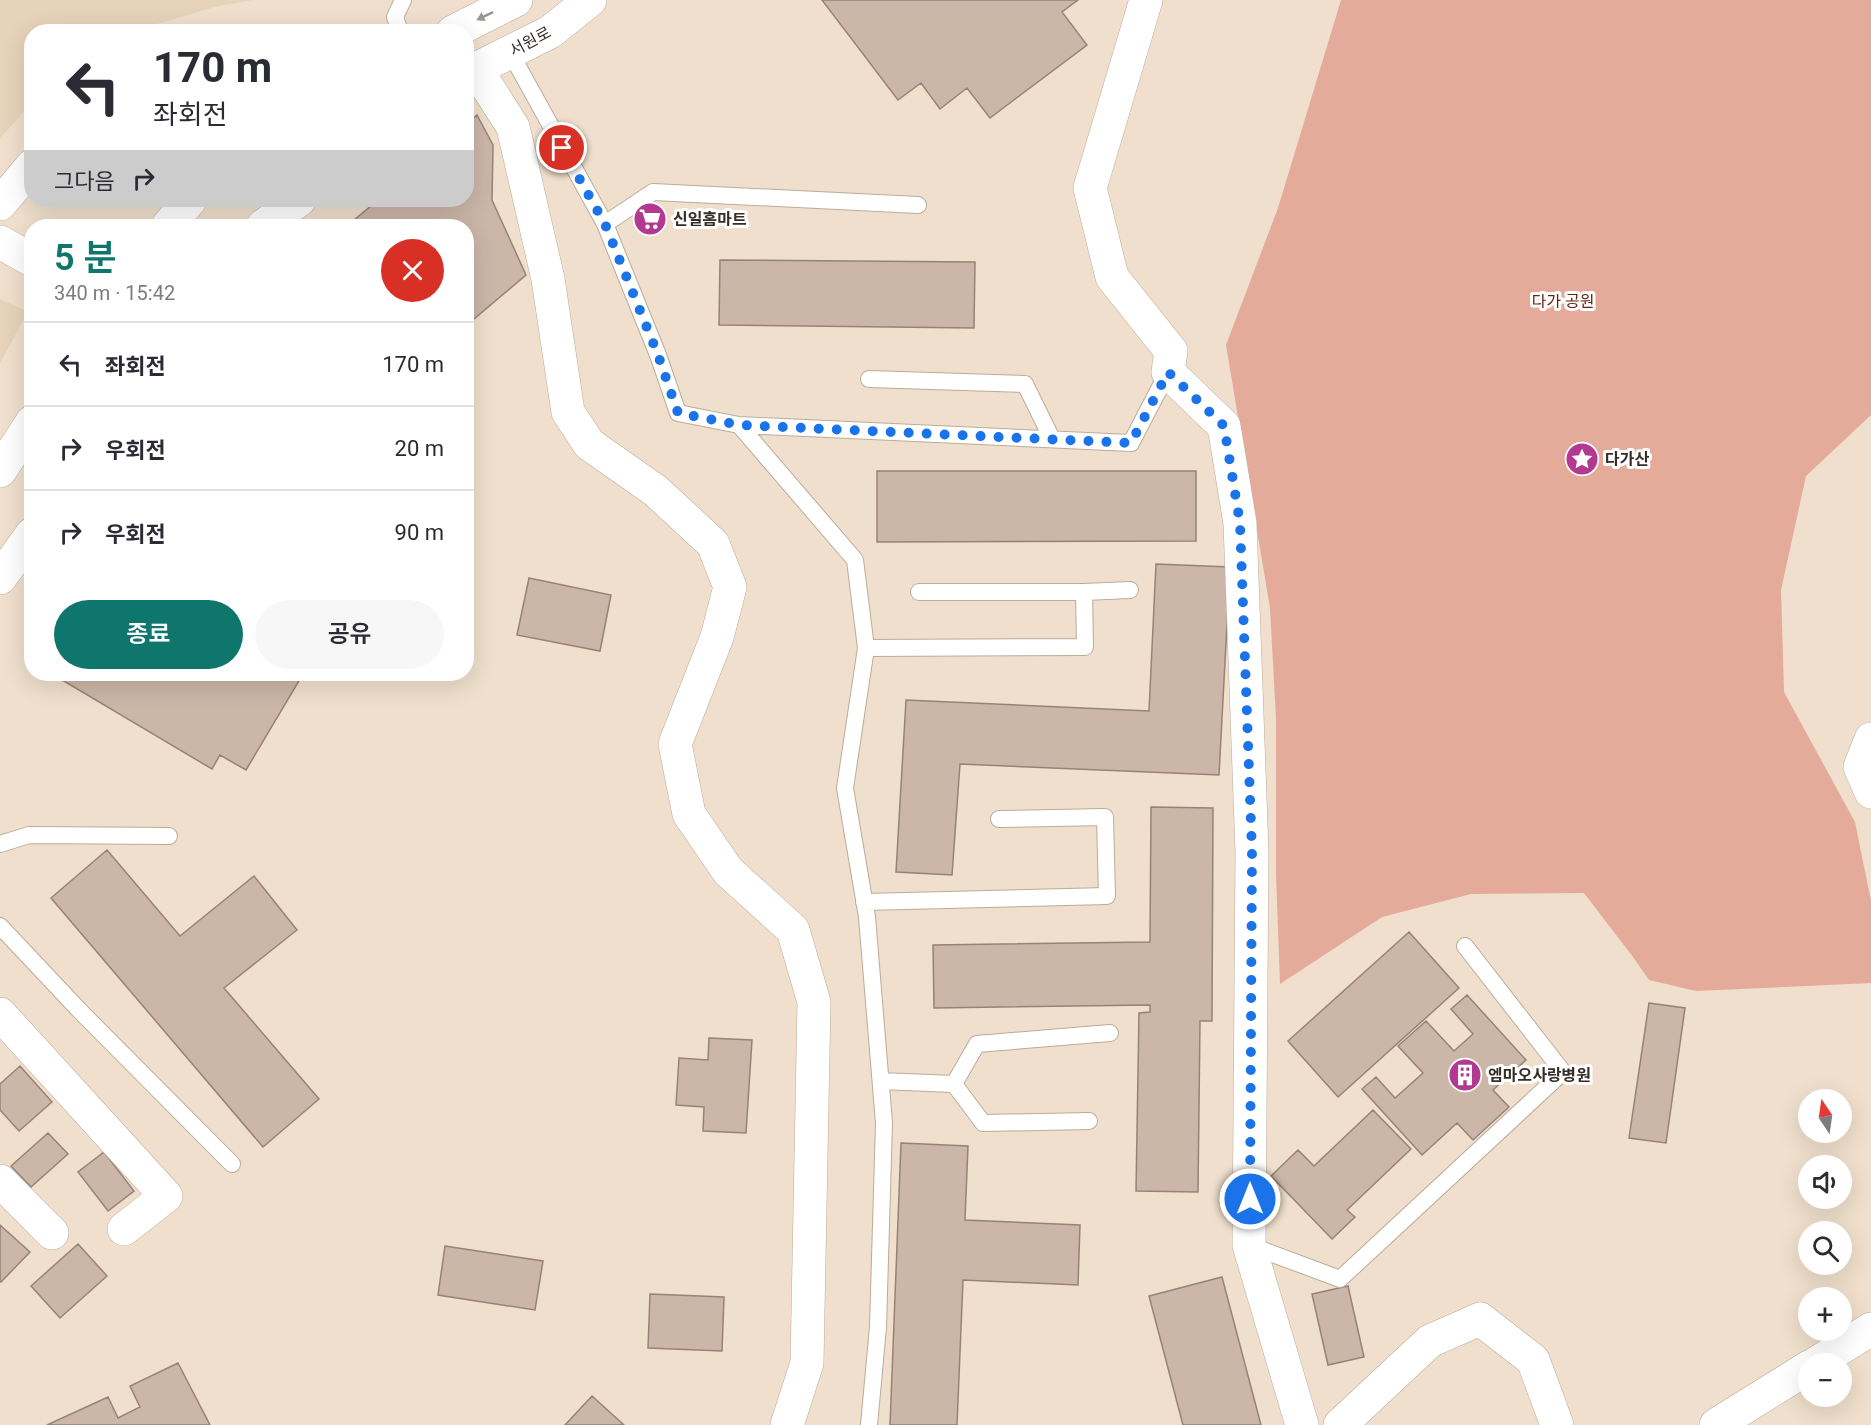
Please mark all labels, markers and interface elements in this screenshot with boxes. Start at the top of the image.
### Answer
one-way arrow [476,11,493,20]
street label: 서원로 [506,23,554,60]
text: 170 m [153,43,272,92]
icon: left [54,48,132,126]
text: 좌회전 [153,99,228,131]
pin [536,122,587,173]
icon: arrive [545,131,578,164]
icon: right [127,162,160,195]
text: 그다음 [54,169,115,194]
supermarket icon: 신일홈마트 [632,201,668,237]
place label: 신일홈마트 [673,210,747,229]
text: 5 분 [54,237,117,279]
button: close [381,239,444,302]
text: 340 m · 15:42 [54,281,175,305]
park label: 다가 공원 [1532,292,1594,311]
icon: left [54,348,87,381]
text: 170 m [382,352,444,377]
text: 좌회전 [105,354,166,379]
icon: right [54,432,87,465]
text: 20 m [395,436,444,461]
text: 우회전 [105,438,166,463]
place icon: 다가산 [1564,441,1600,477]
place label: 다가산 [1605,450,1649,469]
icon: right [54,516,87,549]
text: 90 m [395,520,444,545]
text: 우회전 [105,522,166,547]
button: 종료 [54,600,243,669]
button: 공유 [255,600,444,669]
building icon: 엠마오사랑병원 [1447,1057,1483,1093]
place label: 엠마오사랑병원 [1488,1066,1591,1085]
north arrow [1798,1089,1852,1143]
map controls [1798,1089,1852,1407]
button: sound [1798,1155,1852,1209]
position arrow [1218,1167,1282,1231]
button: search [1798,1221,1852,1275]
button: + [1798,1287,1852,1341]
button: − [1798,1353,1852,1407]

